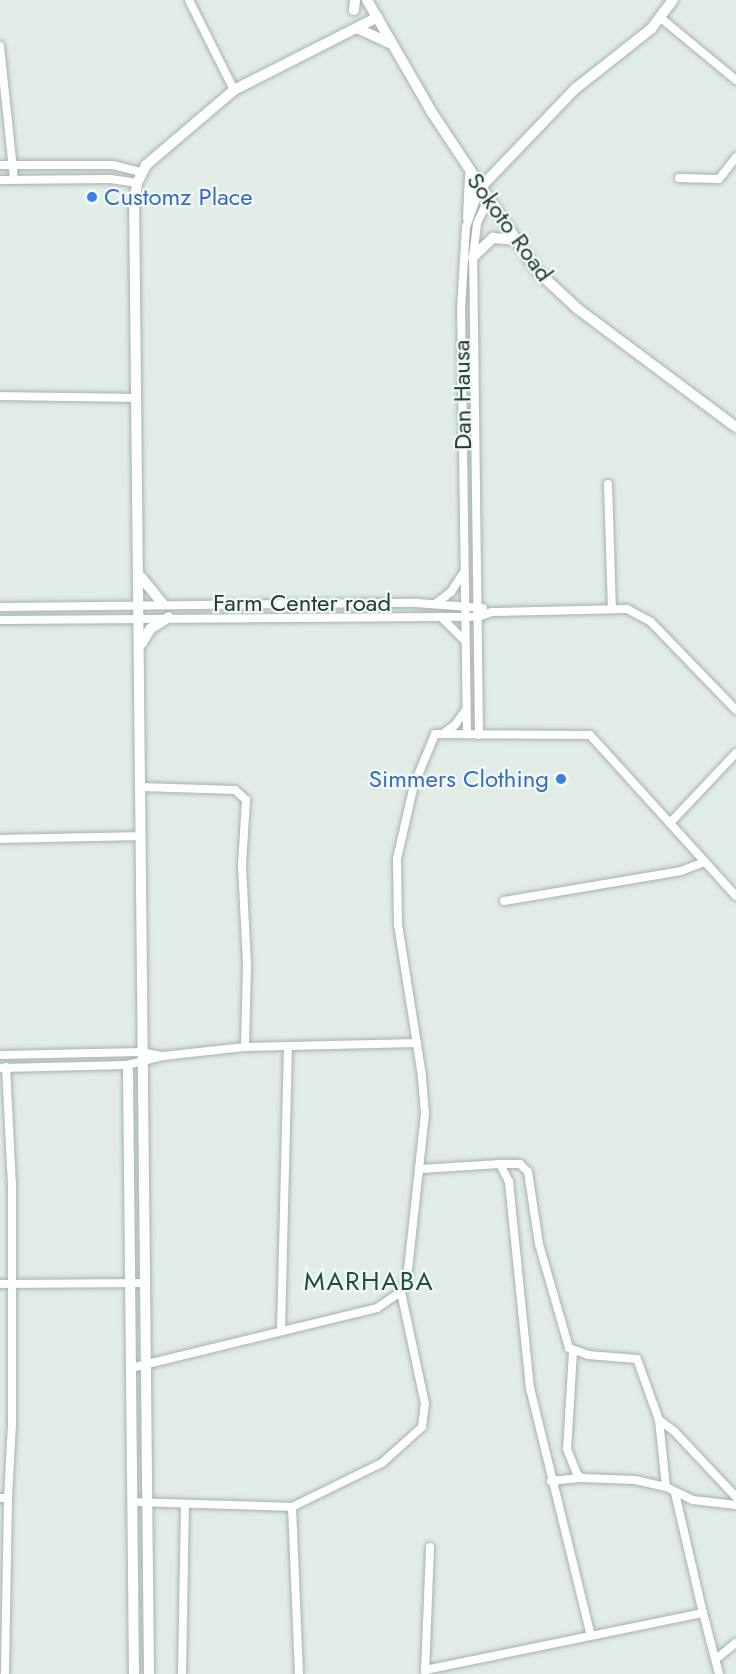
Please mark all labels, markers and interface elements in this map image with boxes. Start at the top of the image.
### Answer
street label: Sokoto Road [461,167,559,287]
place label: Customz Place [104,183,253,211]
marker: Customz Place [85,190,99,204]
street label: Dan Hausa [447,340,477,450]
street label: Farm Center road [213,589,391,617]
place label: Simmers Clothing [369,765,549,793]
marker: Simmers Clothing [554,772,568,786]
district label: MARHABA [304,1266,434,1298]

